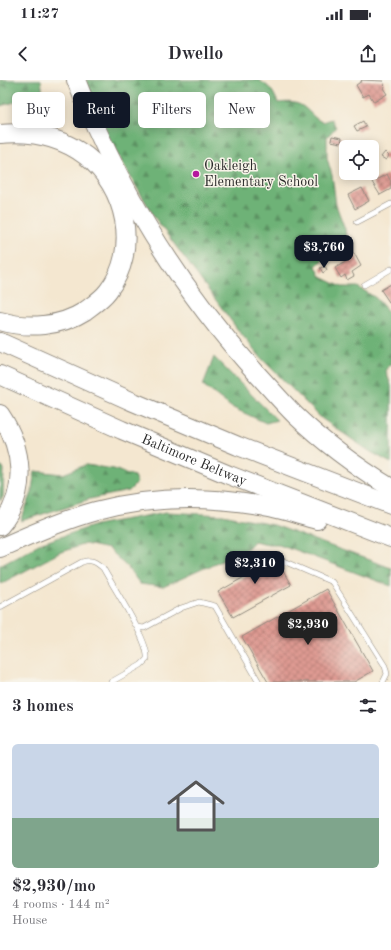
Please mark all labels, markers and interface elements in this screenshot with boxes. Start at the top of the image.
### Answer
text: 11:27 [20,7,59,22]
icon: back [12,43,34,65]
icon: share [357,43,379,65]
text: Dwello [168,45,223,63]
chip: Buy [12,92,65,128]
chip: Rent [73,92,130,128]
chip: Filters [138,92,206,128]
chip: New [214,92,270,128]
map controls [339,140,379,180]
button: locate [339,140,379,180]
place label: Oakleigh Elementary School [204,159,318,189]
marker: Oakleigh Elementary School [191,169,201,179]
pin: $3,760 [291,235,357,269]
text: $3,760 [303,241,345,254]
street label: Baltimore Beltway [139,432,249,488]
pin: $2,310 [222,551,288,585]
text: $2,310 [234,557,276,570]
pin: $2,930 [275,612,341,646]
text: $2,930 [287,618,329,631]
icon: filters [357,695,379,717]
text: 3 homes [12,698,74,715]
icon: home [160,770,232,842]
text: $2,930/mo [12,878,96,895]
text: 4 rooms · 144 m² [12,898,110,911]
text: House [12,914,47,927]

